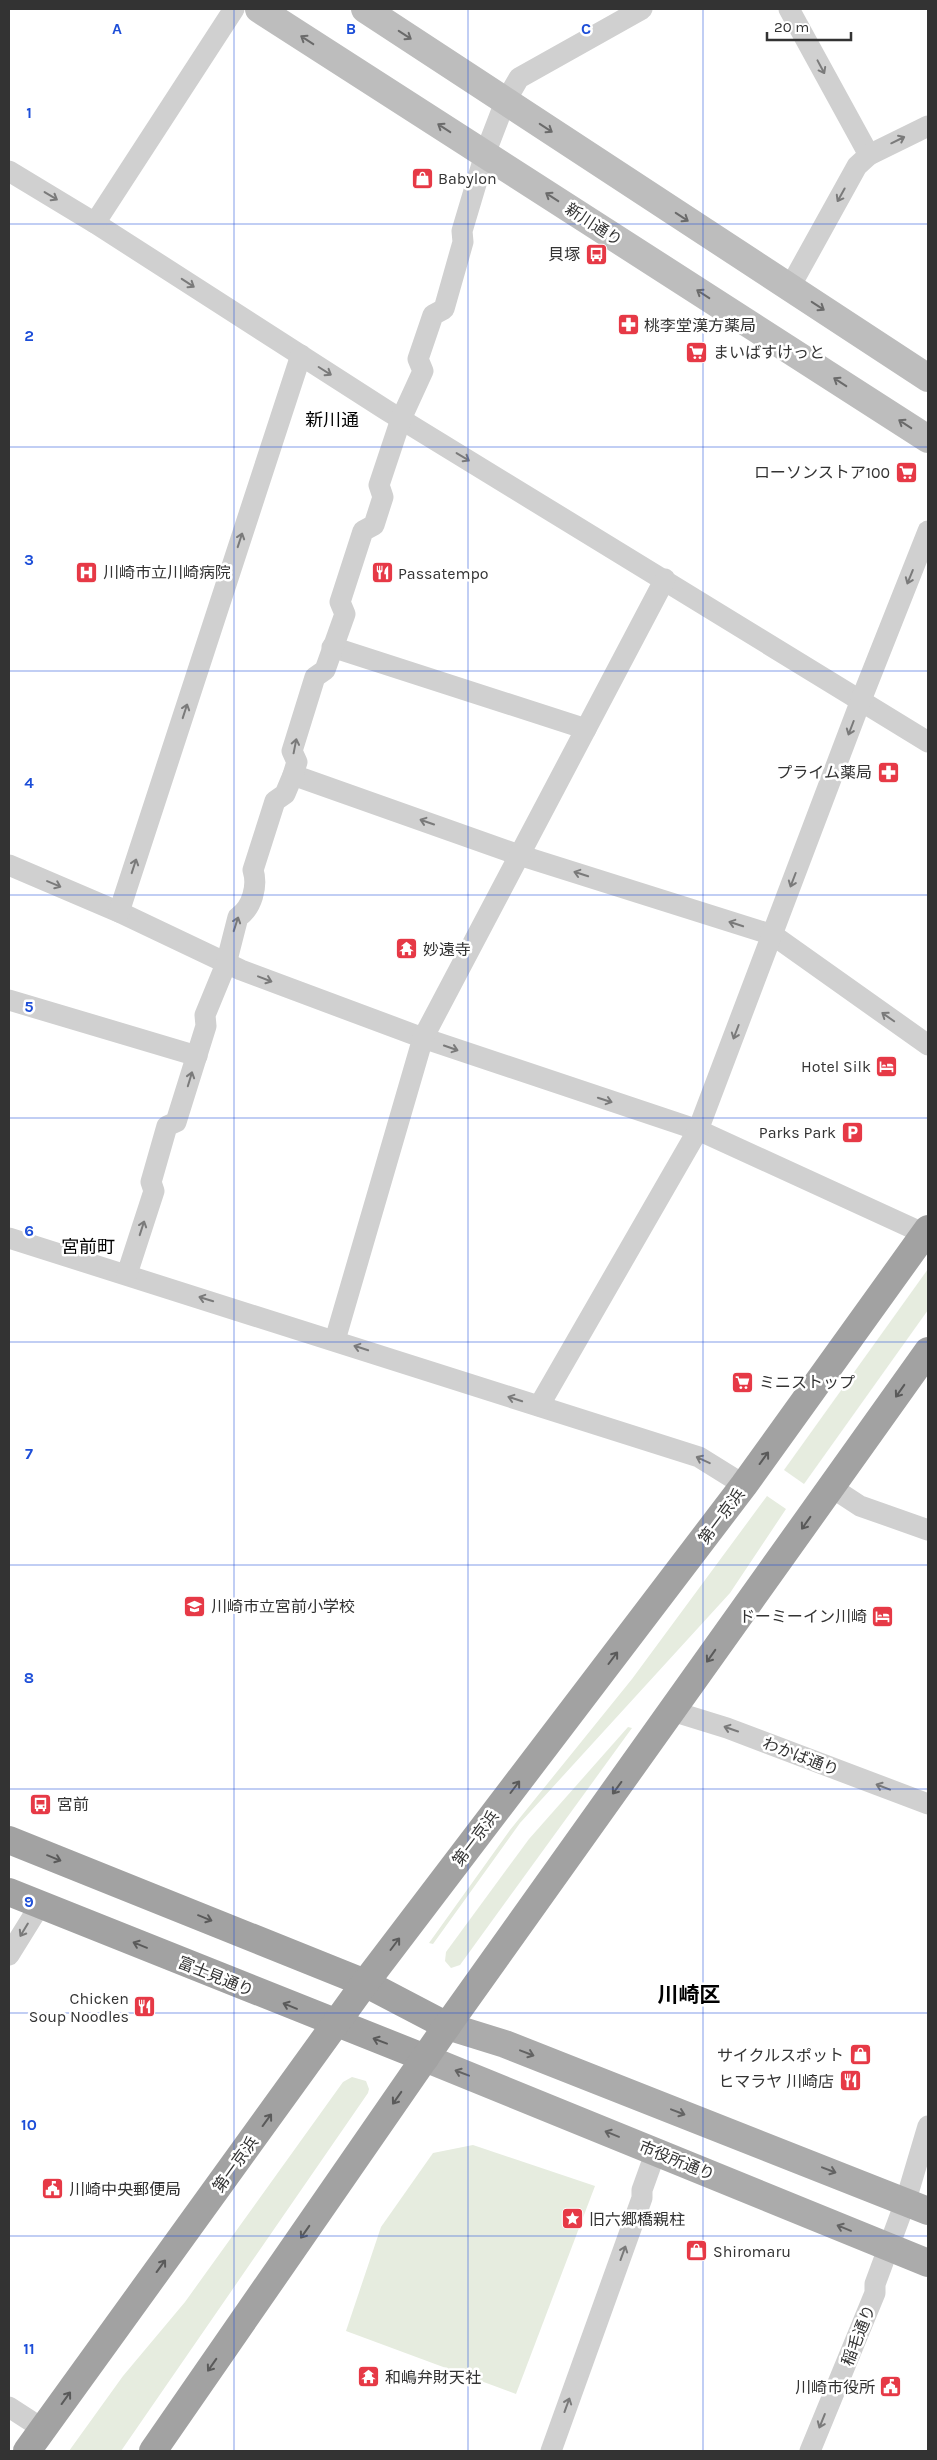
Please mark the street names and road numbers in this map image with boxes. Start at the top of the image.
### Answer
street label: 新川通り [562,199,626,250]
street label: 第一京浜 [695,1485,748,1548]
street label: わかば通り [760,1733,842,1780]
street label: 第一京浜 [449,1807,502,1870]
street label: 富士見通り [175,1953,256,2000]
street label: 第一京浜 [209,2133,262,2196]
street label: 市役所通り [636,2137,717,2184]
street label: 稲毛通り [838,2302,879,2368]

